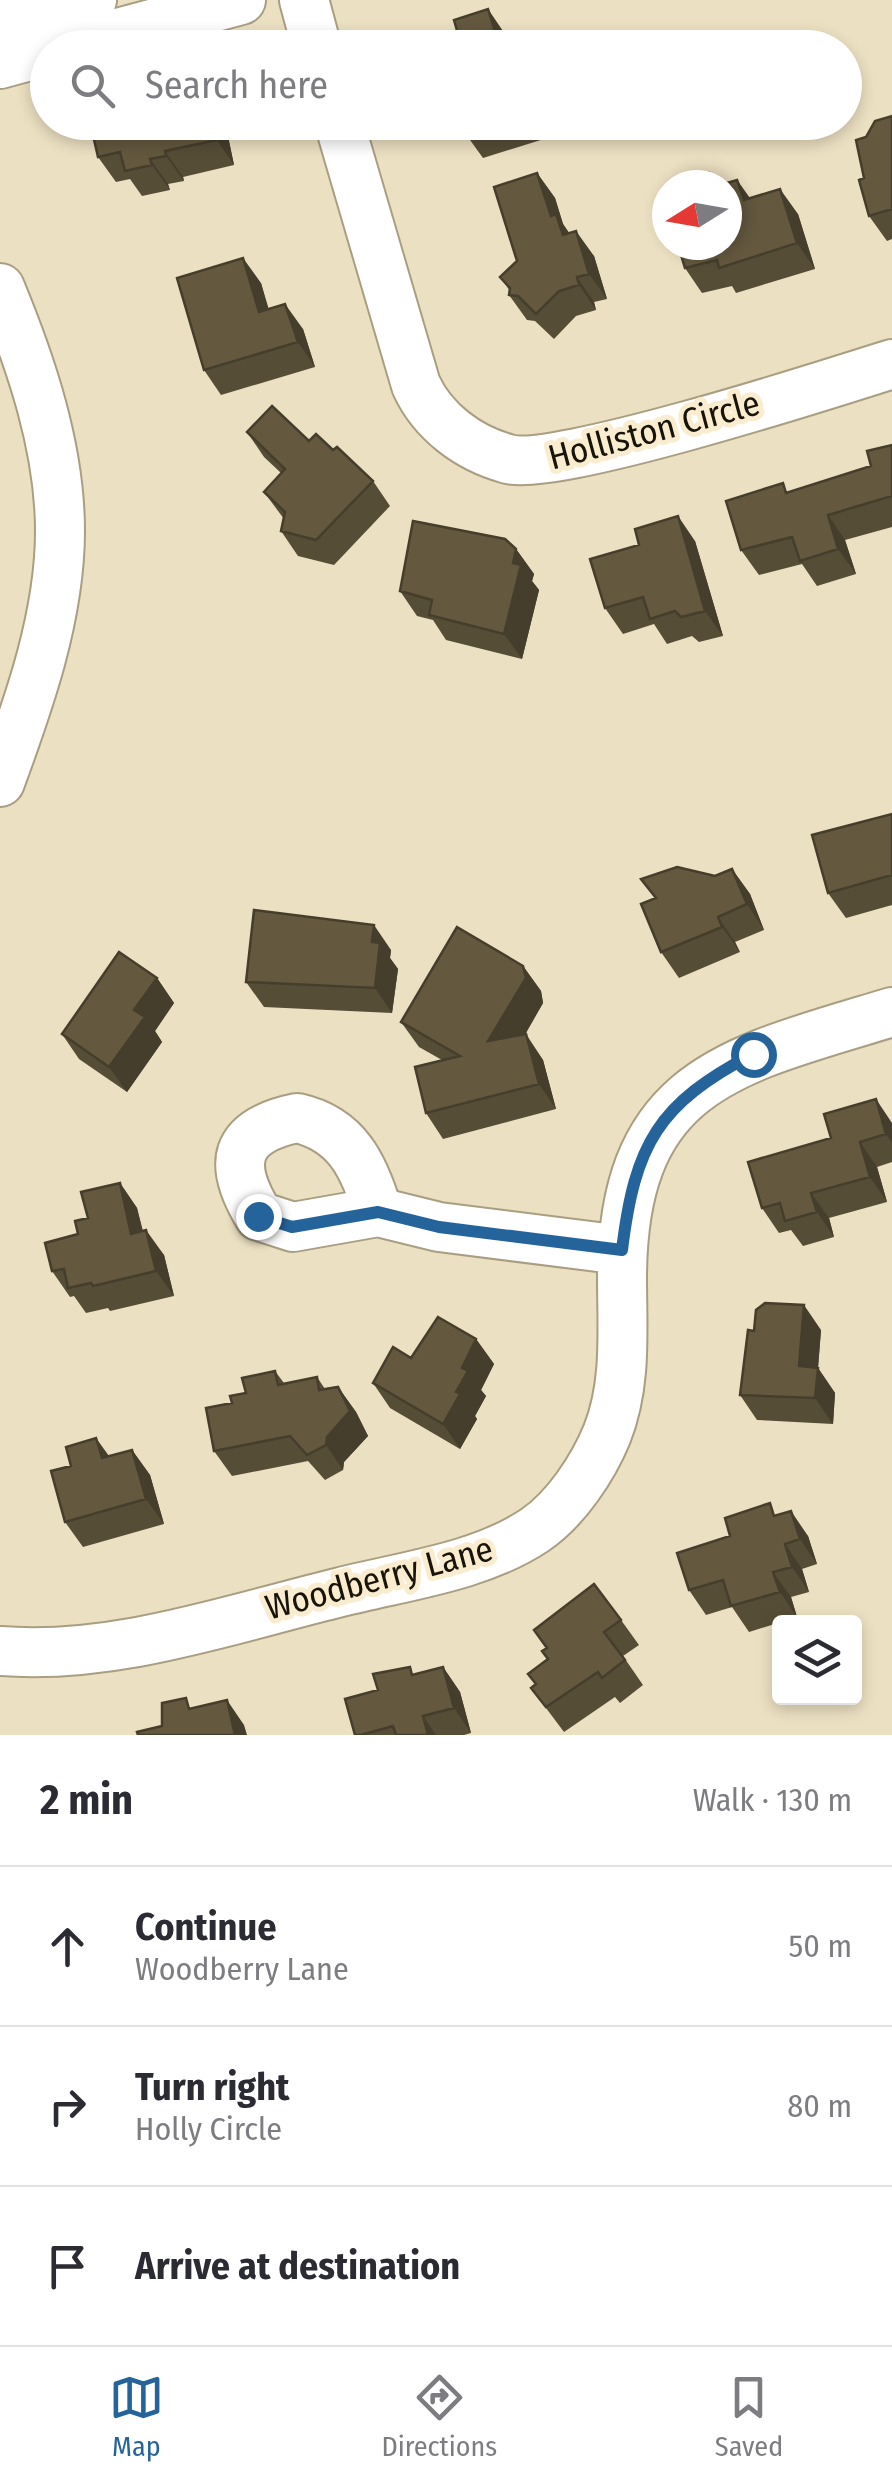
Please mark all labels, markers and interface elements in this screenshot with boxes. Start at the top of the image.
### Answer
search box [30,30,862,140]
icon: search [65,58,120,113]
text: Search here [145,62,328,108]
north arrow [652,170,742,260]
street label: Holliston Circle [544,382,764,478]
route start [731,1032,777,1078]
route end [236,1194,282,1240]
street label: Woodberry Lane [261,1527,497,1629]
map controls [772,1615,862,1705]
button: layers [772,1615,862,1705]
text: 2 min [40,1775,133,1825]
text: Walk · 130 m [693,1781,852,1819]
text: Continue [135,1904,276,1950]
icon: ahead [40,1919,95,1974]
text: 50 m [789,1927,852,1965]
text: Woodberry Lane [135,1950,349,1988]
text: Turn right [135,2064,289,2110]
icon: right [40,2079,95,2134]
text: 80 m [787,2087,852,2125]
text: Holly Circle [135,2110,282,2148]
icon: arrive [40,2239,95,2294]
text: Arrive at destination [135,2243,460,2289]
tab: Map [109,2370,164,2463]
tab: Directions [381,2370,497,2463]
tab: Saved [715,2370,783,2463]

